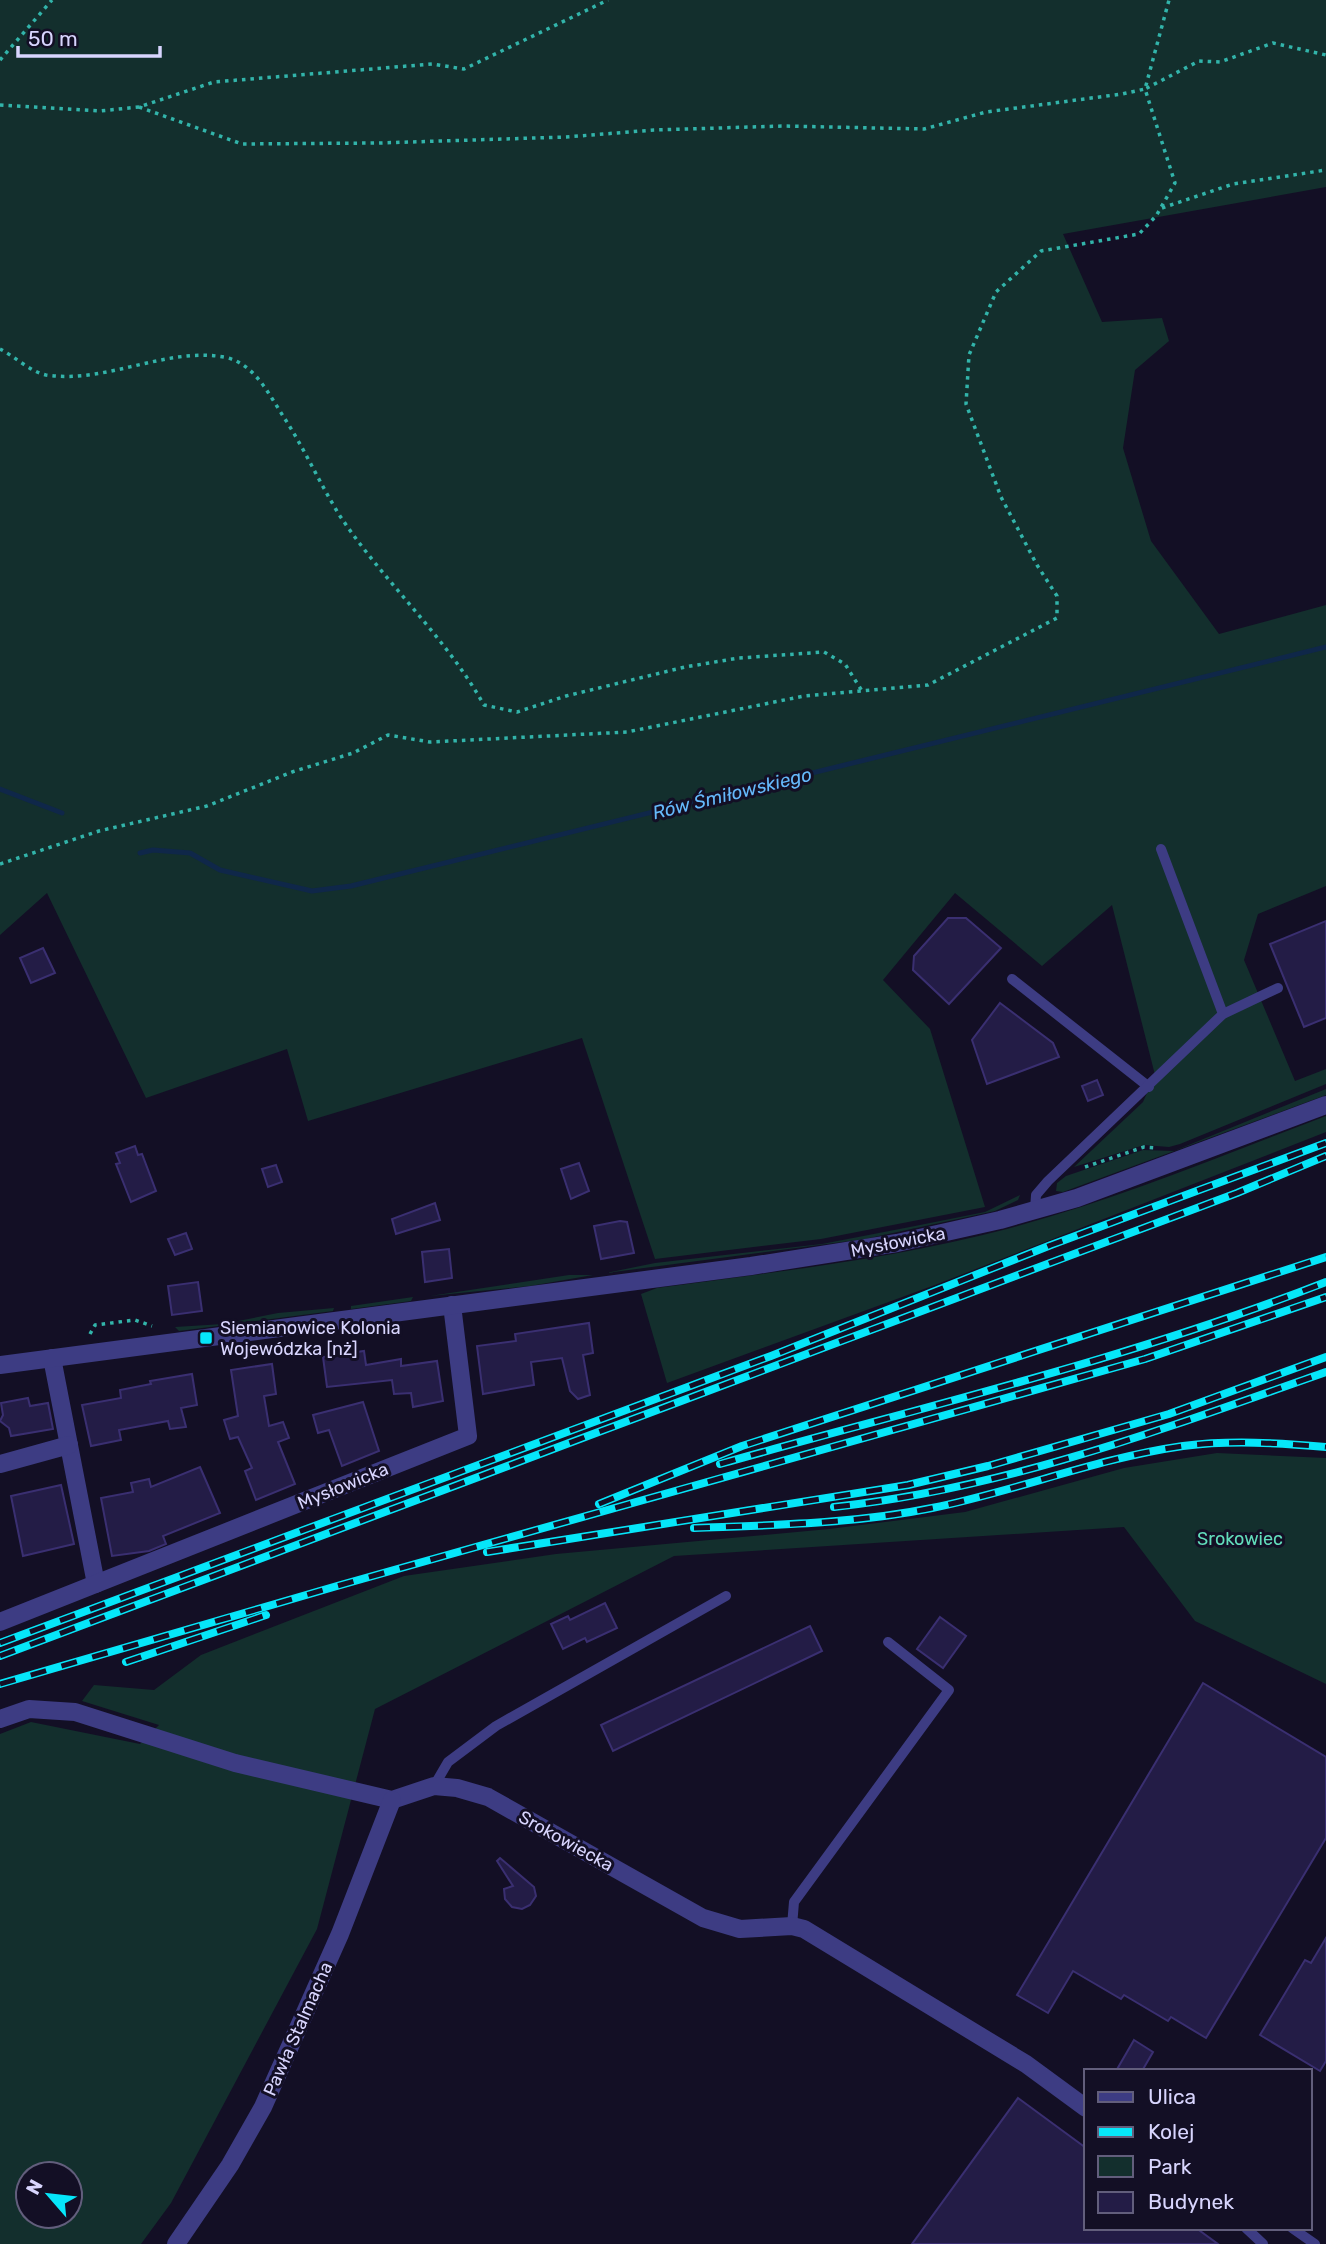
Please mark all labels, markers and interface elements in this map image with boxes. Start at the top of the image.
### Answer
scale bar [18,14,159,58]
text: 50 m [28,26,78,51]
water label: Rów Śmiłowskiego [650,763,814,824]
street label: Mysłowicka [849,1222,947,1262]
place label: Siemianowice Kolonia Wojewódzka [nż] [220,1317,401,1360]
marker: Siemianowice Kolonia Wojewódzka [nż] [198,1330,214,1346]
street label: Mysłowicka [294,1458,392,1514]
park label: Srokowiec [1197,1528,1283,1550]
street label: Srokowiecka [515,1806,617,1876]
street label: Pawła Stalmacha [259,1959,337,2099]
legend [1084,2069,1312,2230]
text: Ulica [1148,2084,1196,2109]
text: Kolej [1148,2119,1194,2144]
text: Park [1148,2154,1192,2179]
north arrow [14,2160,84,2230]
text: N [21,2176,48,2199]
text: Budynek [1148,2189,1234,2214]

